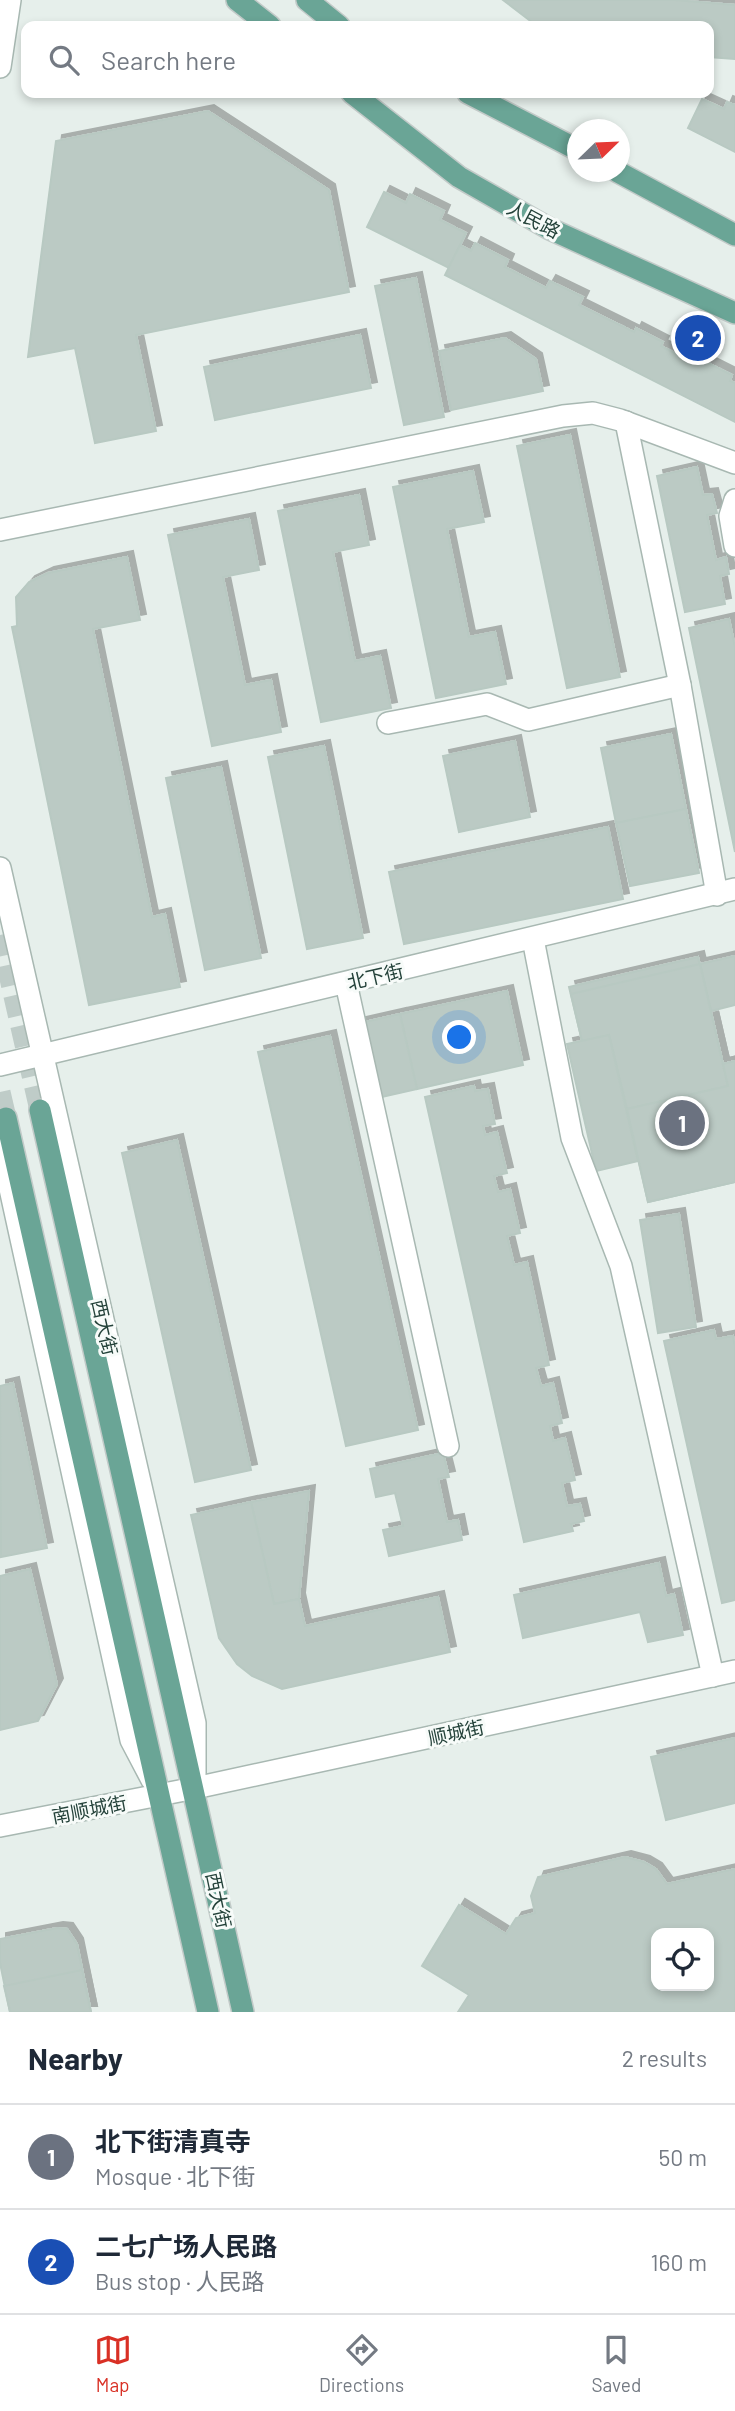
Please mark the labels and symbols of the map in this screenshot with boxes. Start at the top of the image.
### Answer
north arrow [567,119,630,182]
street label: 人民路 [503,195,565,243]
pin: 2 [675,312,721,364]
street label: 北下街 [345,958,405,994]
your location [442,1020,476,1054]
pin: 1 [659,1097,705,1149]
street label: 西大街 [87,1297,123,1357]
street label: 顺城街 [426,1715,486,1749]
street label: 南顺城街 [49,1790,129,1828]
street label: 西大街 [202,1870,236,1930]

